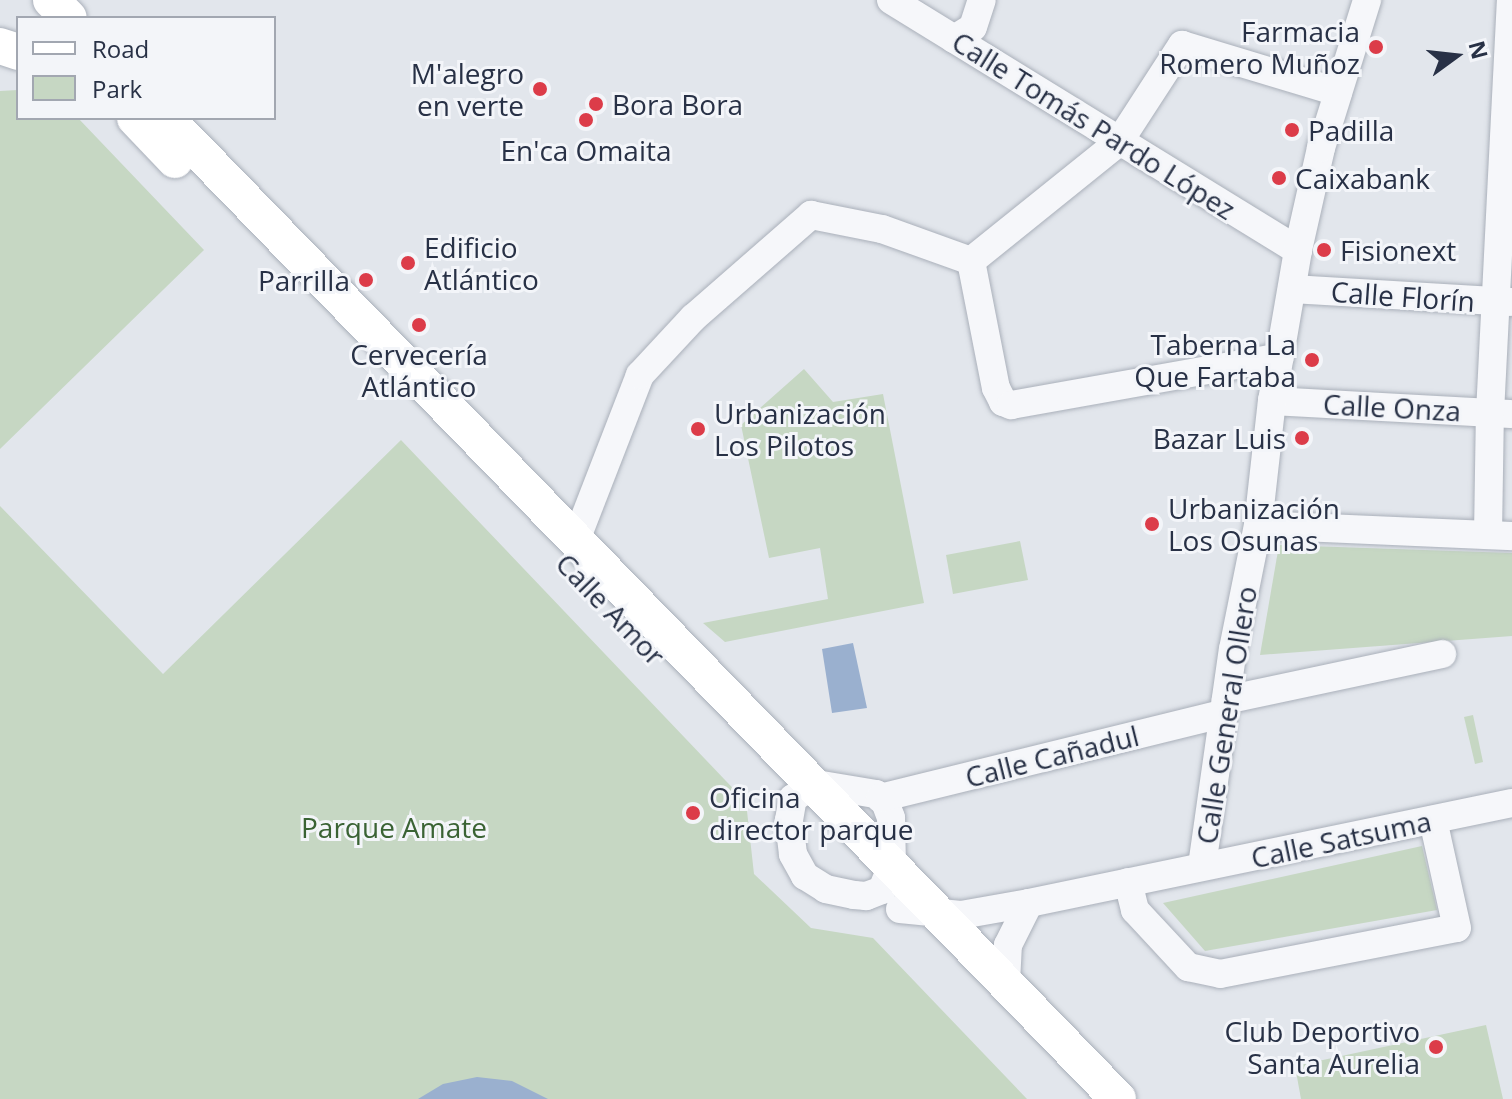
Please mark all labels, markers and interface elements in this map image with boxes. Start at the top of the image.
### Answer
place label: Farmacia Romero Muñoz [1159,14,1360,80]
legend [16,16,276,120]
north arrow [1416,16,1496,96]
street label: Calle Tomás Pardo López [946,24,1242,226]
text: Road [92,32,149,65]
text: N [1462,37,1496,62]
marker: Farmacia Romero Muñoz [1367,38,1385,56]
place label: M'alegro en verte [411,56,524,122]
text: Park [92,72,142,105]
marker: M'alegro en verte [531,80,549,98]
place label: Bora Bora [612,87,743,121]
marker: Bora Bora [587,95,605,113]
marker: En'ca Omaita [577,111,595,129]
place label: Padilla [1308,113,1394,147]
marker: Padilla [1283,121,1301,139]
place label: En'ca Omaita [501,133,671,167]
place label: Caixabank [1295,161,1430,195]
marker: Caixabank [1270,169,1288,187]
place label: Edificio Atlántico [424,230,539,296]
place label: Fisionext [1340,233,1456,267]
marker: Fisionext [1315,241,1333,259]
marker: Edificio Atlántico [399,254,417,272]
place label: Parrilla [258,263,350,297]
marker: Parrilla [357,271,375,289]
street label: Calle Florín [1330,274,1476,318]
marker: Cervecería Atlántico [410,316,428,334]
place label: Taberna La Que Fartaba [1134,327,1296,393]
place label: Cervecería Atlántico [350,337,488,403]
marker: Taberna La Que Fartaba [1303,351,1321,369]
street label: Calle Onza [1322,387,1462,427]
place label: Urbanización Los Pilotos [714,396,886,462]
marker: Urbanización Los Pilotos [689,420,707,438]
place label: Bazar Luis [1153,421,1286,455]
marker: Bazar Luis [1293,429,1311,447]
place label: Urbanización Los Osunas [1168,491,1340,557]
marker: Urbanización Los Osunas [1143,515,1161,533]
street label: Calle Amor [550,546,672,672]
street label: Calle General Ollero [1189,584,1263,846]
street label: Calle Cañadul [962,718,1142,794]
place label: Oficina director parque [709,780,913,846]
marker: Oficina director parque [684,804,702,822]
street label: Calle Satsuma [1248,804,1434,874]
park label: Parque Amate [301,810,487,844]
place label: Club Deportivo Santa Aurelia [1224,1014,1420,1080]
marker: Club Deportivo Santa Aurelia [1427,1038,1445,1056]

